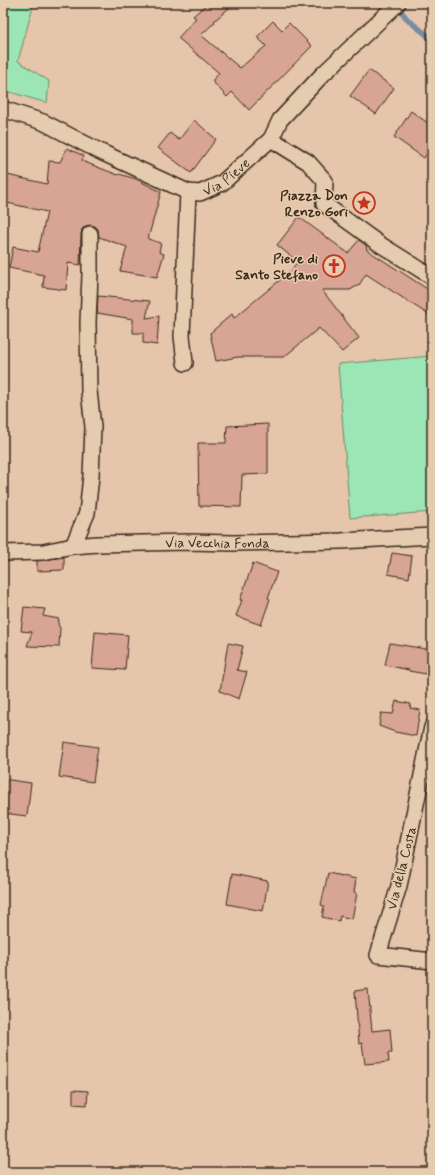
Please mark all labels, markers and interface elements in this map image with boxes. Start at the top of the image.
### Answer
street label: Via Pieve [200,154,254,201]
place label: Piazza Don Renzo Gori [280,187,348,221]
place icon: Piazza Don Renzo Gori [351,190,377,216]
place label: Pieve di Santo Stefano [235,250,318,284]
church icon: Pieve di Santo Stefano [321,253,347,279]
street label: Via Vecchia Fonda [165,534,270,553]
street label: Via della Costa [383,825,421,912]

